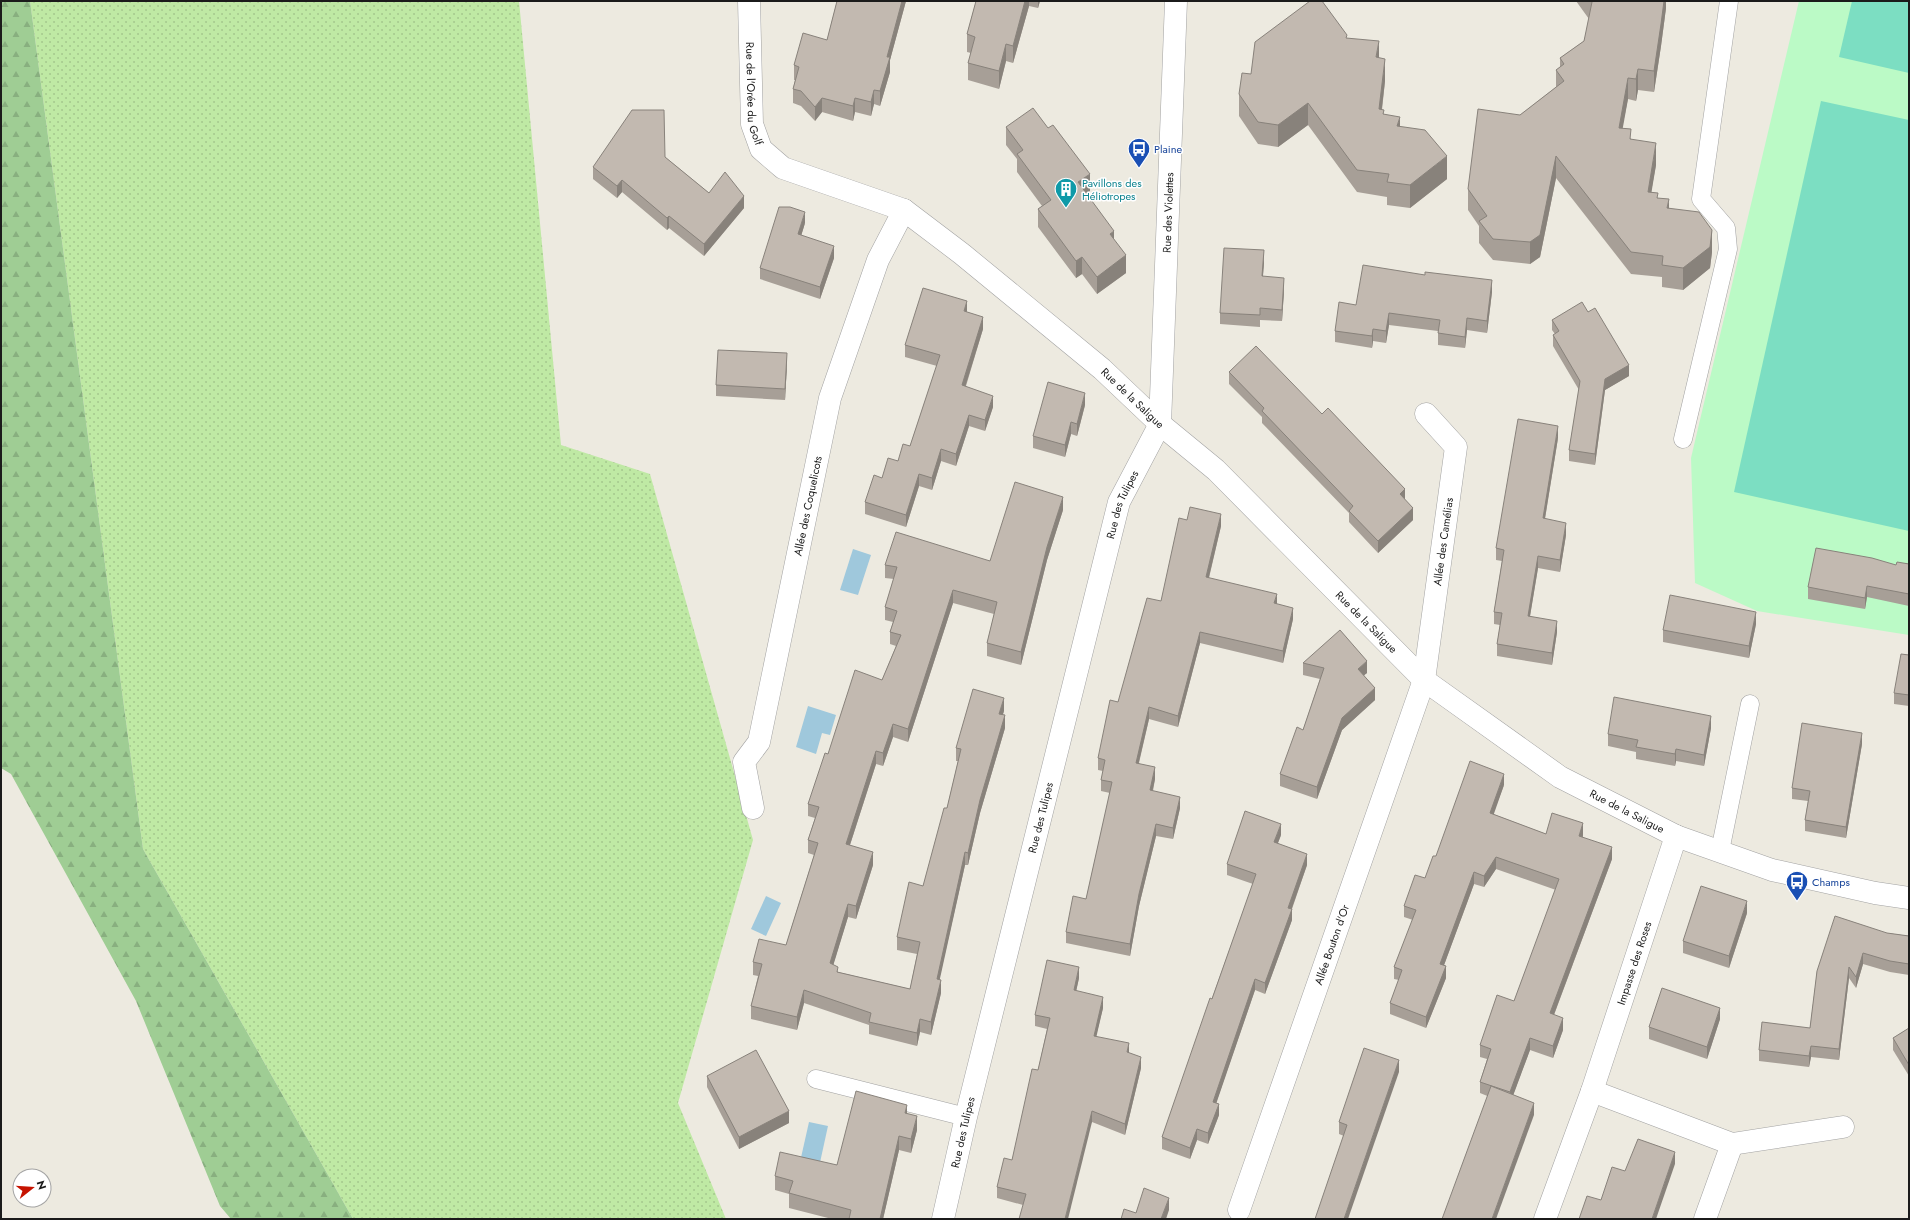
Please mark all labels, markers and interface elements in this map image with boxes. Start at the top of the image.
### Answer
street label: Rue de l'Orée du Golf [742,42,767,148]
bus stop icon: Plaine [1126,136,1152,169]
place label: Plaine [1154,141,1182,157]
street label: Rue des Violettes [1158,172,1178,253]
place label: Pavillons des Héliotropes [1082,175,1142,204]
building icon: Pavillons des Héliotropes [1053,176,1079,209]
street label: Rue de la Saligue [1097,364,1168,432]
street label: Allée des Coquelicots [790,454,826,557]
street label: Rue des Tulipes [1102,467,1143,540]
street label: Allée des Camélias [1429,496,1457,587]
street label: Rue de la Saligue [1332,587,1401,657]
street label: Rue des Tulipes [1024,780,1057,855]
street label: Rue de la Saligue [1587,785,1667,837]
bus stop icon: Champs [1784,869,1810,902]
place label: Champs [1812,874,1850,890]
street label: Allée Bouton d'Or [1310,902,1353,987]
street label: Impasse des Roses [1613,919,1656,1007]
street label: Rue des Tulipes [947,1094,979,1169]
north arrow [12,1168,52,1208]
text: N [33,1179,50,1192]

